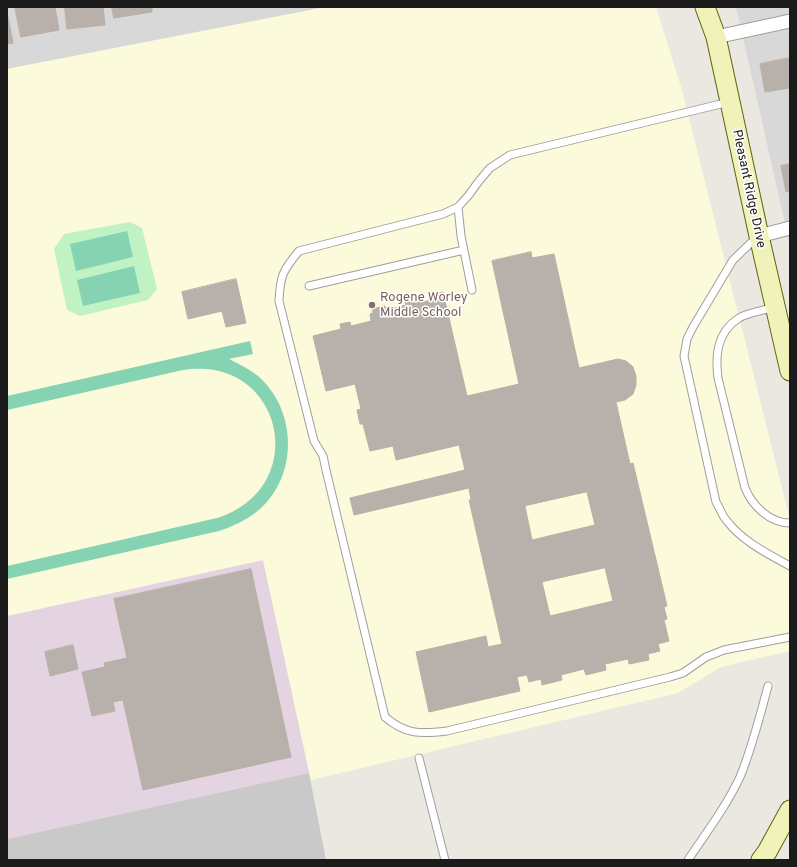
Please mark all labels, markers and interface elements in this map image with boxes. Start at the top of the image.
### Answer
street label: Pleasant Ridge Drive [728,128,768,250]
place label: Rogene Worley Middle School [380,290,468,321]
marker: Rogene Worley Middle School [367,300,377,310]

